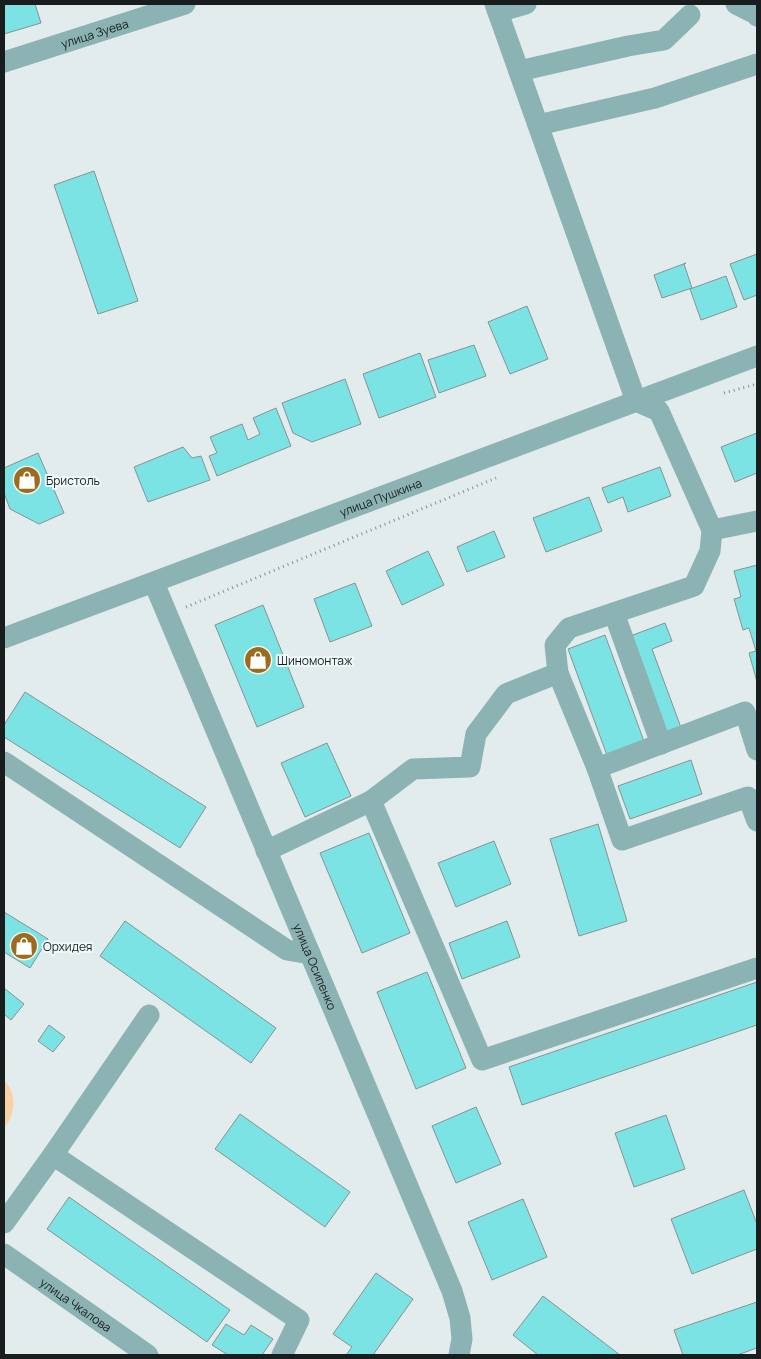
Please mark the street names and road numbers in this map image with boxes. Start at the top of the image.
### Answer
street label: улица Зуева [59,14,130,52]
street label: улица Пушкина [337,474,424,520]
street label: улица Осипенко [290,921,341,1012]
street label: улица Чкалова [37,1274,115,1336]

